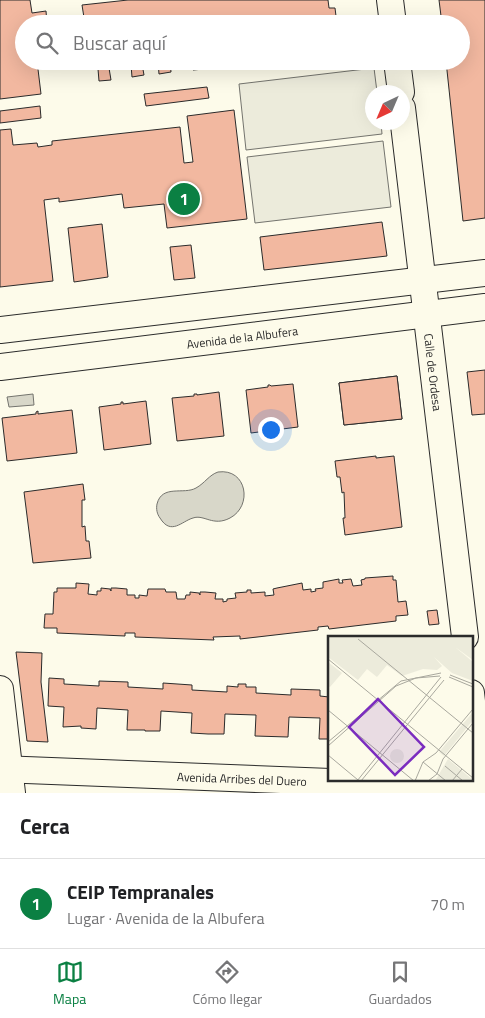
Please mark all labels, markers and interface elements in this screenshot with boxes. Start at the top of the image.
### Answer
search box [15,15,470,70]
text: Buscar aquí [73,28,166,57]
icon: search [33,29,61,57]
north arrow [365,85,410,130]
pin: 1 [168,180,200,218]
street label: Avenida de la Albufera [185,321,299,353]
street label: Calle de Ordesa [419,332,447,412]
your location [258,417,284,443]
inset map [328,636,472,780]
street label: Avenida Arribes del Duero [177,766,307,791]
text: Cerca [20,810,70,842]
text: CEIP Tempranales [67,877,214,906]
text: 1 [32,892,40,916]
text: 70 m [430,892,465,916]
text: Lugar · Avenida de la Albufera [67,906,265,930]
tab: Mapa [53,958,86,1009]
tab: Cómo llegar [193,958,262,1009]
tab: Guardados [368,958,432,1009]

